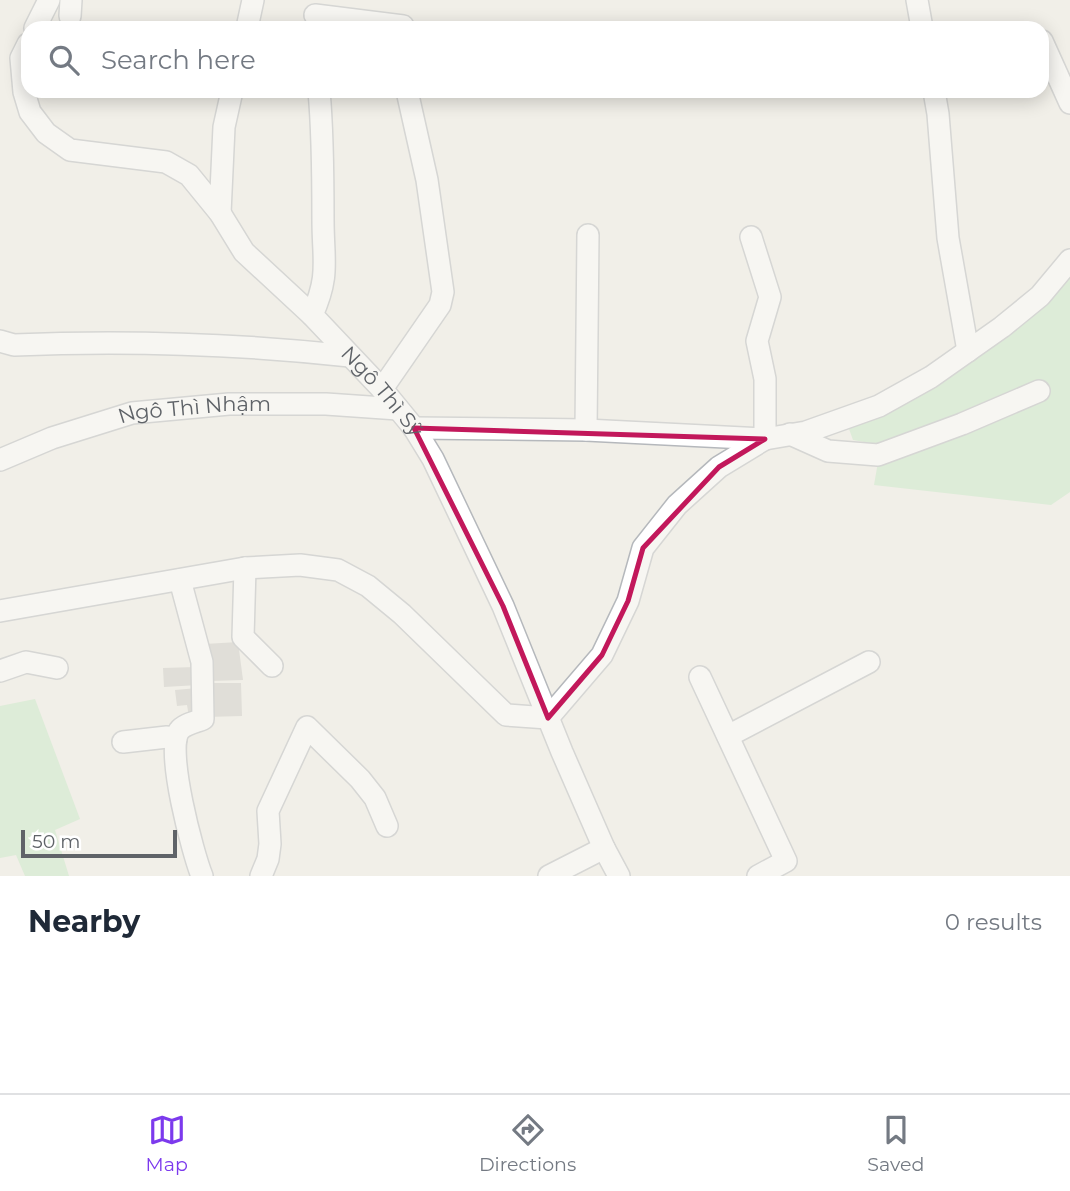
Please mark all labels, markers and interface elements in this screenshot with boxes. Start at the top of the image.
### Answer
search box [21,21,1049,98]
icon: search [45,41,83,79]
text: Search here [101,44,256,76]
street label: Ngô Thì Sỹ [336,341,429,441]
street label: Ngô Thì Nhậm [115,391,271,429]
scale bar [21,827,177,859]
text: 50 m [32,830,80,853]
text: Nearby [28,903,140,940]
text: 0 results [945,908,1042,936]
tab: Map [146,1111,188,1176]
tab: Directions [479,1111,576,1176]
tab: Saved [867,1111,924,1176]

